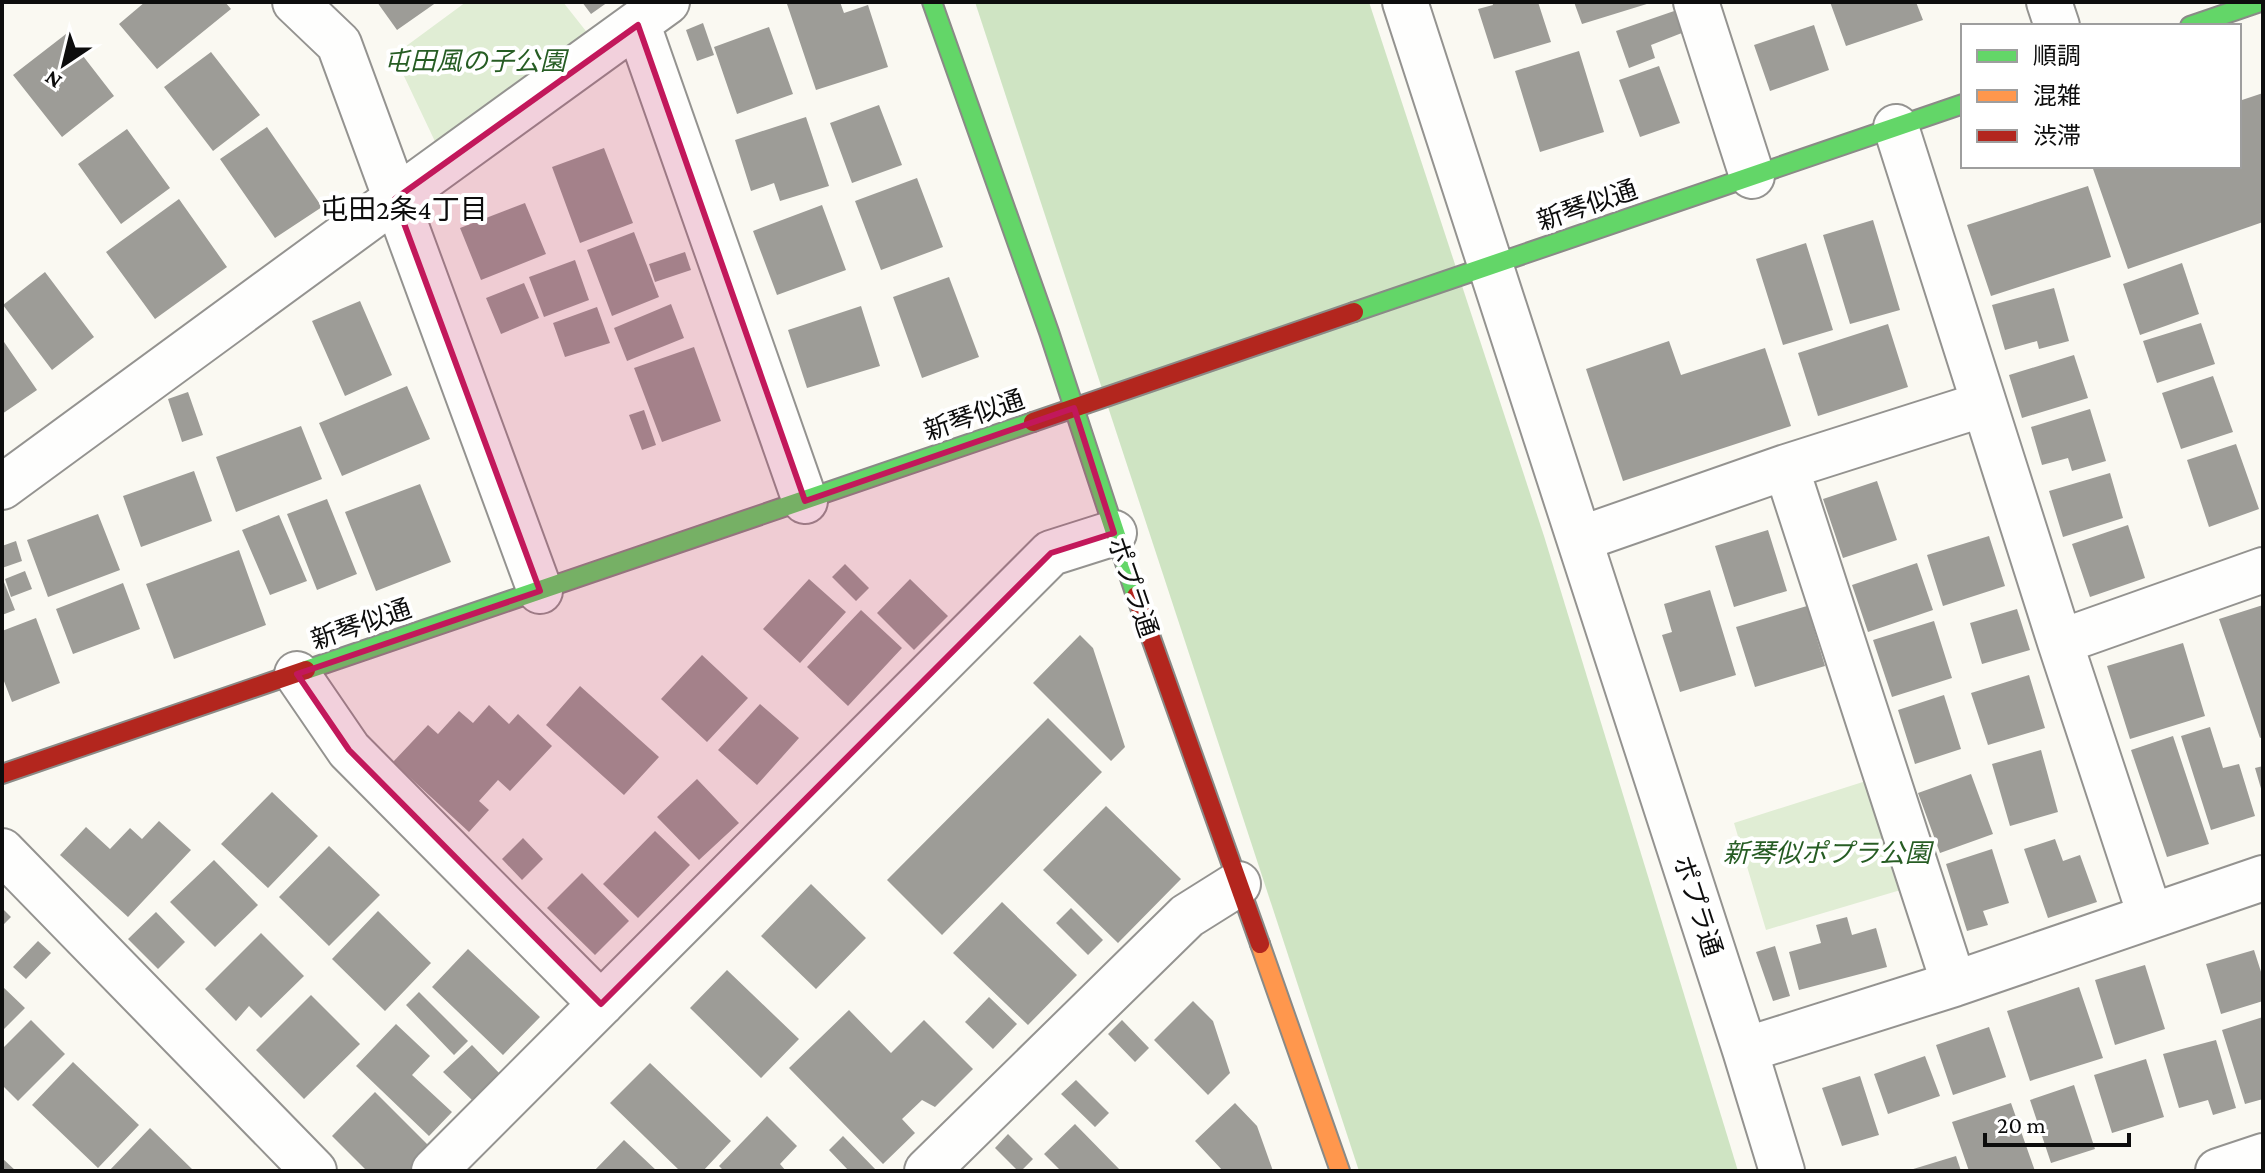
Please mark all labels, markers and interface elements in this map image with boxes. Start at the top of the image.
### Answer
north arrow [24,24,104,104]
legend [1961,24,2241,168]
text: 順調 [2033,42,2081,69]
park label: 屯田風の子公園 [384,47,570,76]
text: N [40,65,66,95]
text: 混雑 [2033,82,2081,109]
text: 渋滞 [2033,122,2081,149]
street label: 新琴似通 [1533,175,1641,236]
district label: 屯田2条4丁目 [320,194,488,225]
street label: 新琴似通 [920,385,1028,446]
street label: ポプラ通 [1102,533,1163,641]
street label: 新琴似通 [307,594,415,655]
park label: 新琴似ポプラ公園 [1723,839,1935,868]
street label: ポプラ通 [1668,852,1727,960]
scale bar [1985,1097,2129,1147]
text: 20 m [1997,1111,2046,1138]

